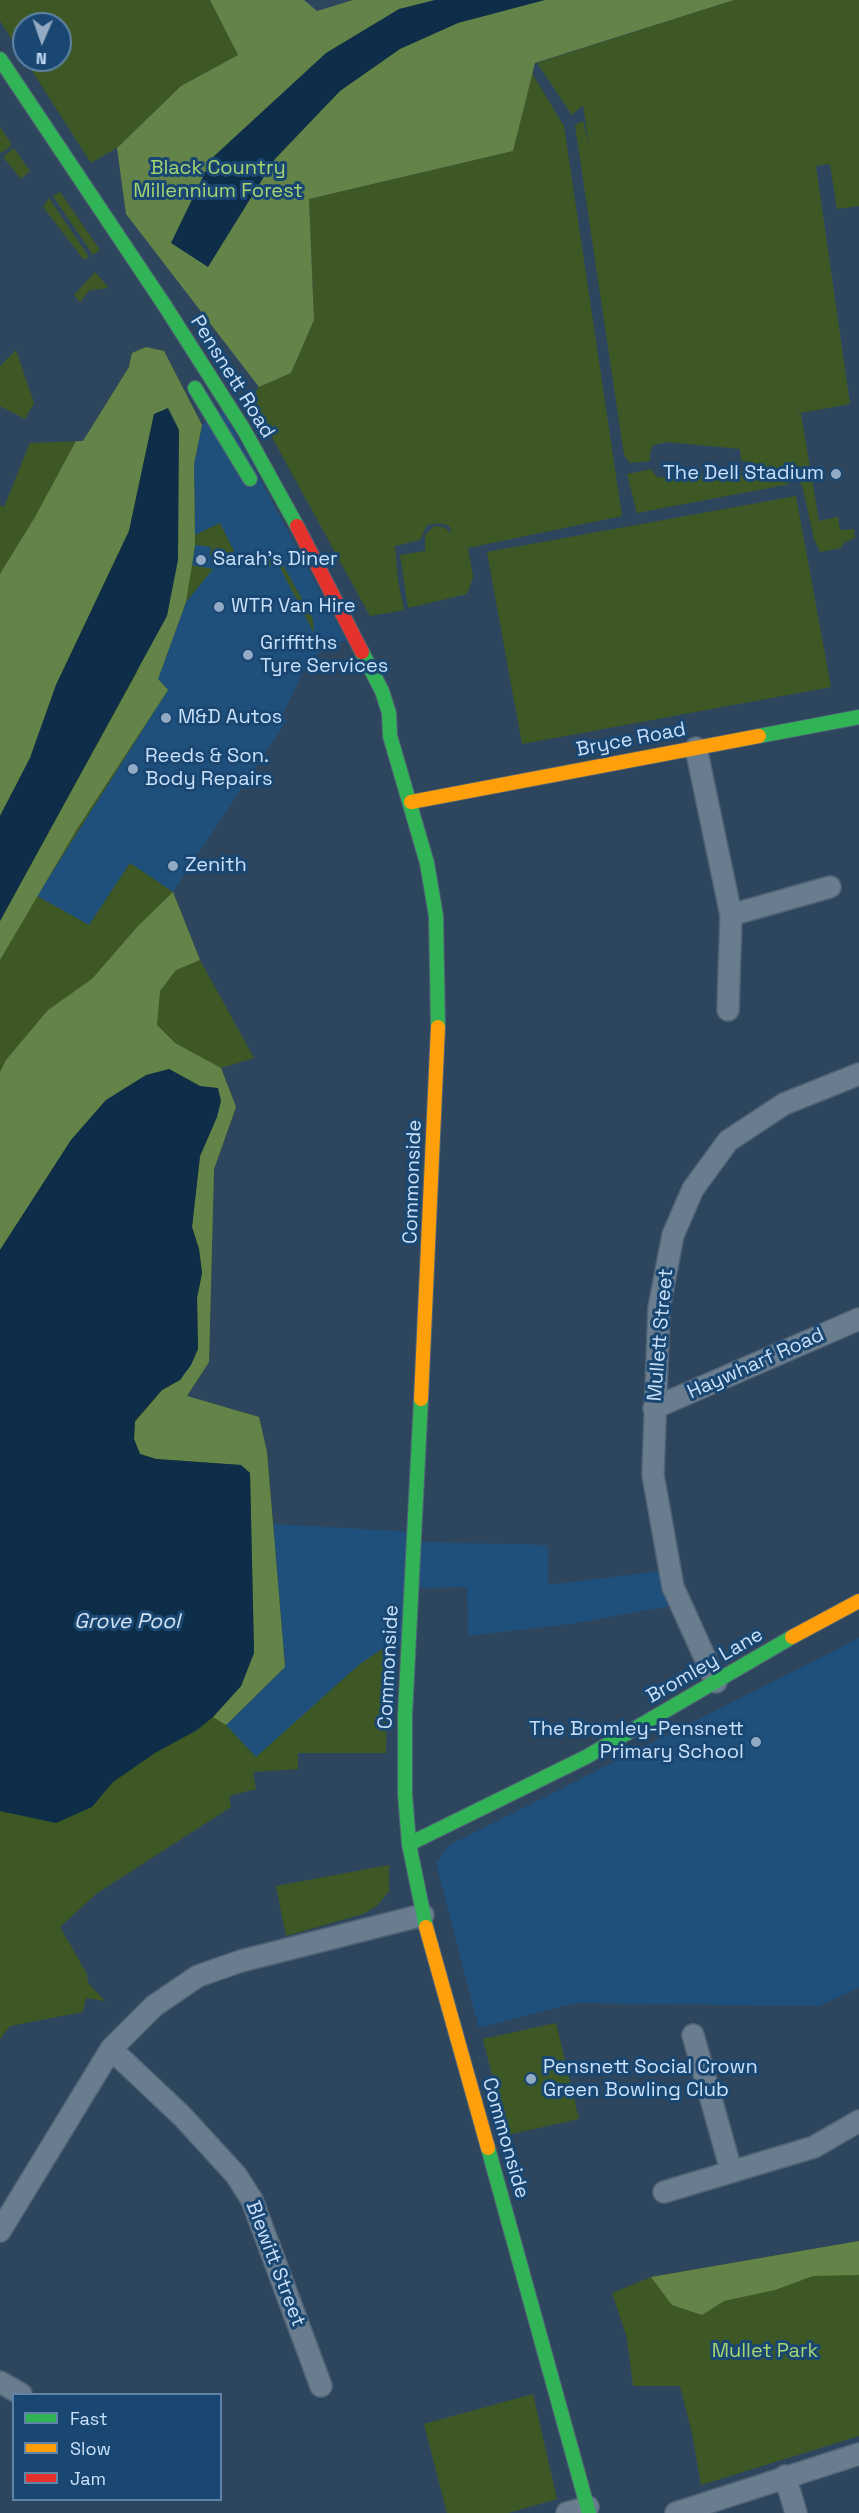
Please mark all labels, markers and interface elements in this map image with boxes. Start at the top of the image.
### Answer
north arrow [12,12,72,72]
text: N [36,48,47,69]
park label: Black Country Millennium Forest [133,157,303,204]
street label: Pensnett Road [185,311,279,443]
place label: The Dell Stadium [663,462,824,486]
marker: The Dell Stadium [829,467,843,481]
place label: Sarah's Diner [213,548,338,572]
marker: Sarah's Diner [194,553,208,567]
place label: WTR Van Hire [231,595,356,619]
marker: WTR Van Hire [212,600,226,614]
place label: Griffiths Tyre Services [260,632,388,679]
marker: Griffiths Tyre Services [241,648,255,662]
place label: M&D Autos [178,706,282,730]
marker: M&D Autos [159,711,173,725]
street label: Bryce Road [574,718,688,762]
place label: Reeds & Son. Body Repairs [145,745,272,792]
marker: Reeds & Son. Body Repairs [126,762,140,776]
place label: Zenith [185,854,247,878]
marker: Zenith [166,859,180,873]
street label: Commonside [399,1119,427,1245]
street label: Mullett Street [643,1268,679,1402]
street label: Haywharf Road [684,1323,828,1405]
street label: Commonside [374,1604,404,1730]
water label: Grove Pool [74,1609,180,1635]
street label: Bromley Lane [642,1623,768,1709]
place label: The Bromley-Pensnett Primary School [529,1718,744,1765]
marker: The Bromley-Pensnett Primary School [749,1735,763,1749]
place label: Pensnett Social Crown Green Bowling Club [543,2056,758,2103]
marker: Pensnett Social Crown Green Bowling Club [524,2072,538,2086]
street label: Commonside [476,2075,534,2201]
street label: Blewitt Street [240,2198,310,2330]
park label: Mullet Park [712,2340,818,2364]
legend [12,2393,222,2501]
text: Fast [70,2407,107,2430]
text: Slow [70,2437,111,2460]
text: Jam [70,2467,106,2490]

